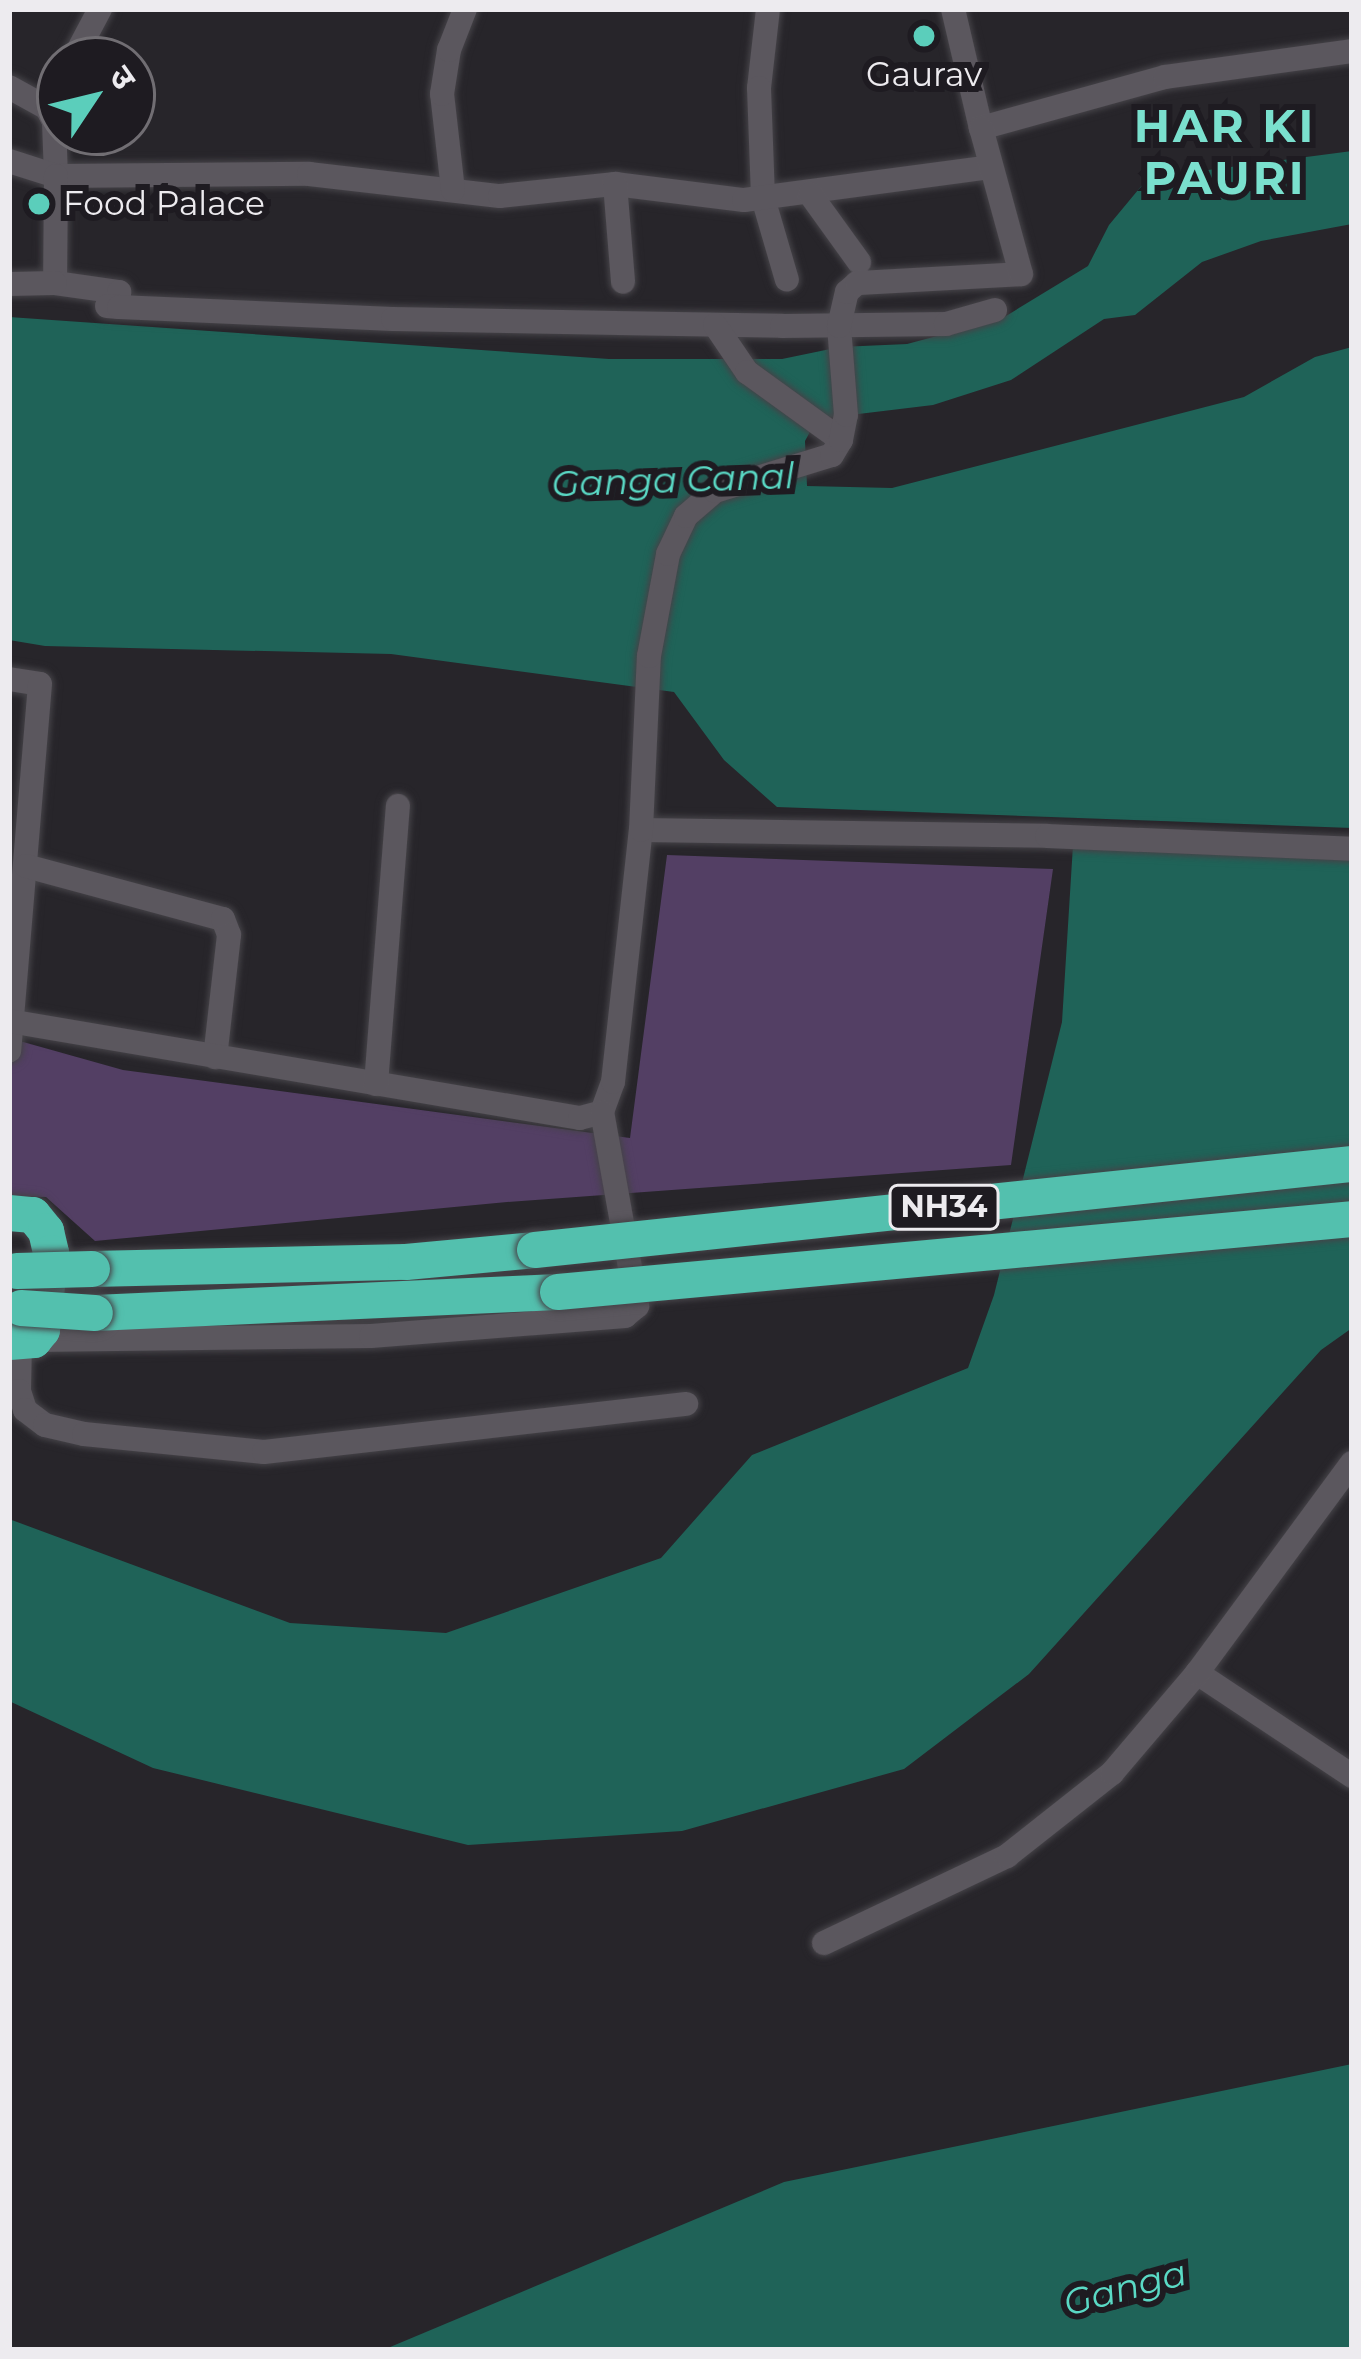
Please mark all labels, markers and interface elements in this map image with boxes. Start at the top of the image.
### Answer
marker: Gaurav [911,23,937,49]
north arrow [36,36,156,156]
place label: Gaurav [866,55,982,95]
text: उ [101,58,145,96]
district label: HAR KI PAURI [1134,99,1316,205]
place label: Food Palace [63,184,265,224]
marker: Food Palace [26,191,52,217]
water label: Ganga Canal [551,454,795,506]
road number: NH34 [887,1183,1001,1231]
water label: Ganga [1059,2251,1191,2325]

